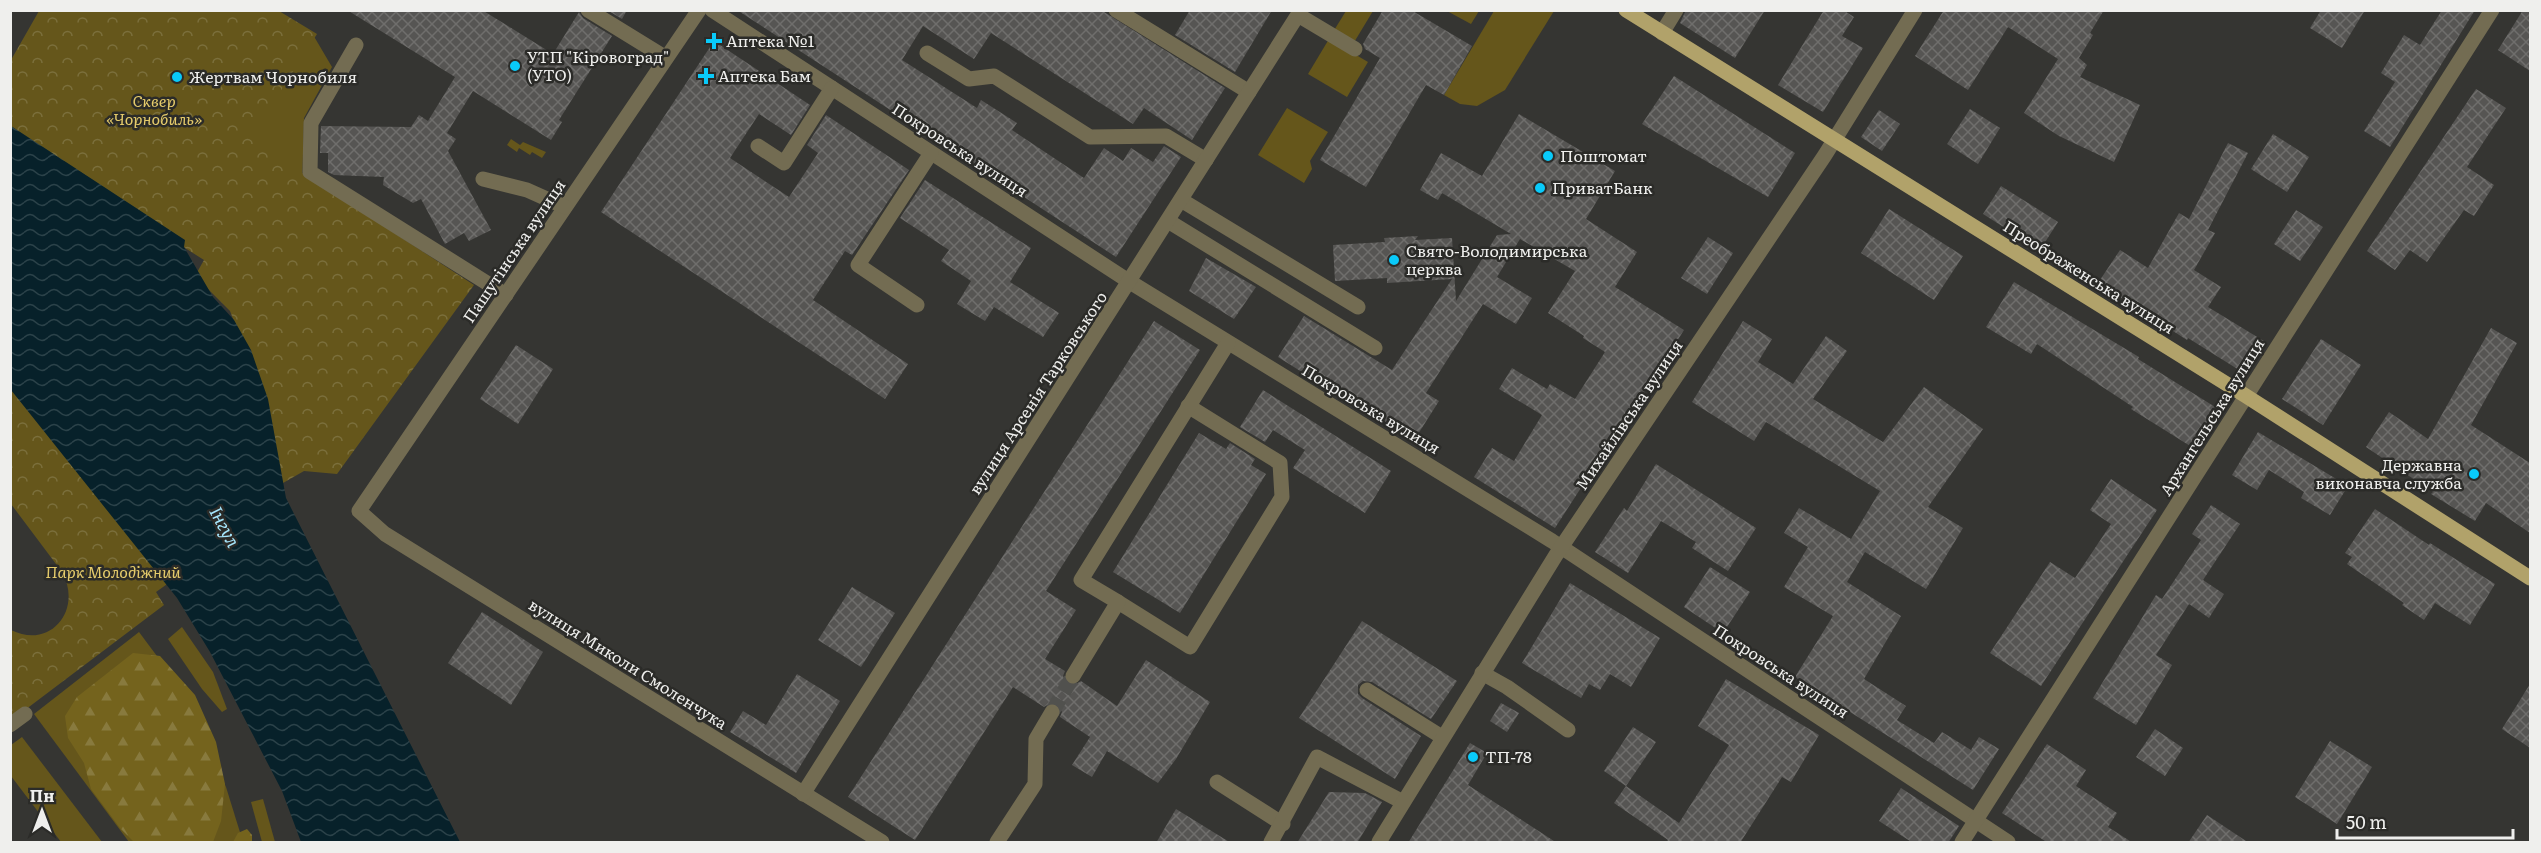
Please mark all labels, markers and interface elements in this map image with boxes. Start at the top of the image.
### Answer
place label: Аптека №1 [726,28,815,52]
marker: Аптека №1 [707,34,721,48]
place label: УТП "Кіровоград" (УТО) [527,44,669,86]
marker: УТП "Кіровоград" (УТО) [508,59,522,73]
place label: Аптека Бам [718,63,811,87]
place label: Жертвам Чорнобиля [189,64,357,88]
marker: Аптека Бам [699,69,713,83]
marker: Жертвам Чорнобиля [170,70,184,84]
park label: Сквер «Чорнобиль» [106,88,202,130]
street label: Покровська вулиця [888,96,1033,202]
place label: Поштомат [1560,143,1647,167]
marker: Поштомат [1541,149,1555,163]
street label: Пашутінська вулиця [456,174,570,327]
place label: ПриватБанк [1552,175,1653,199]
marker: ПриватБанк [1533,181,1547,195]
street label: Преображенська вулиця [1999,213,2180,339]
place label: Свято-Володимирська церква [1406,238,1588,280]
marker: Свято-Володимирська церква [1387,253,1401,267]
street label: вулиця Арсенія Тарковського [962,286,1112,499]
street label: Архангельська вулиця [2153,333,2269,500]
street label: Михайлівська вулиця [1569,334,1688,494]
street label: Покровська вулиця [1298,357,1445,459]
place label: Державна виконавча служба [2315,452,2462,494]
marker: Державна виконавча служба [2467,467,2481,481]
water label: Інгул [203,501,247,552]
park label: Парк Молодіжний [45,559,181,583]
street label: вулиця Миколи Смоленчука [525,592,733,735]
street label: Покровська вулиця [1709,617,1854,723]
place label: ТП-78 [1485,744,1532,768]
marker: ТП-78 [1466,750,1480,764]
north arrow [12,781,72,841]
text: Пн [30,783,54,807]
scale bar [2337,802,2512,840]
text: 50 m [2346,808,2387,835]

